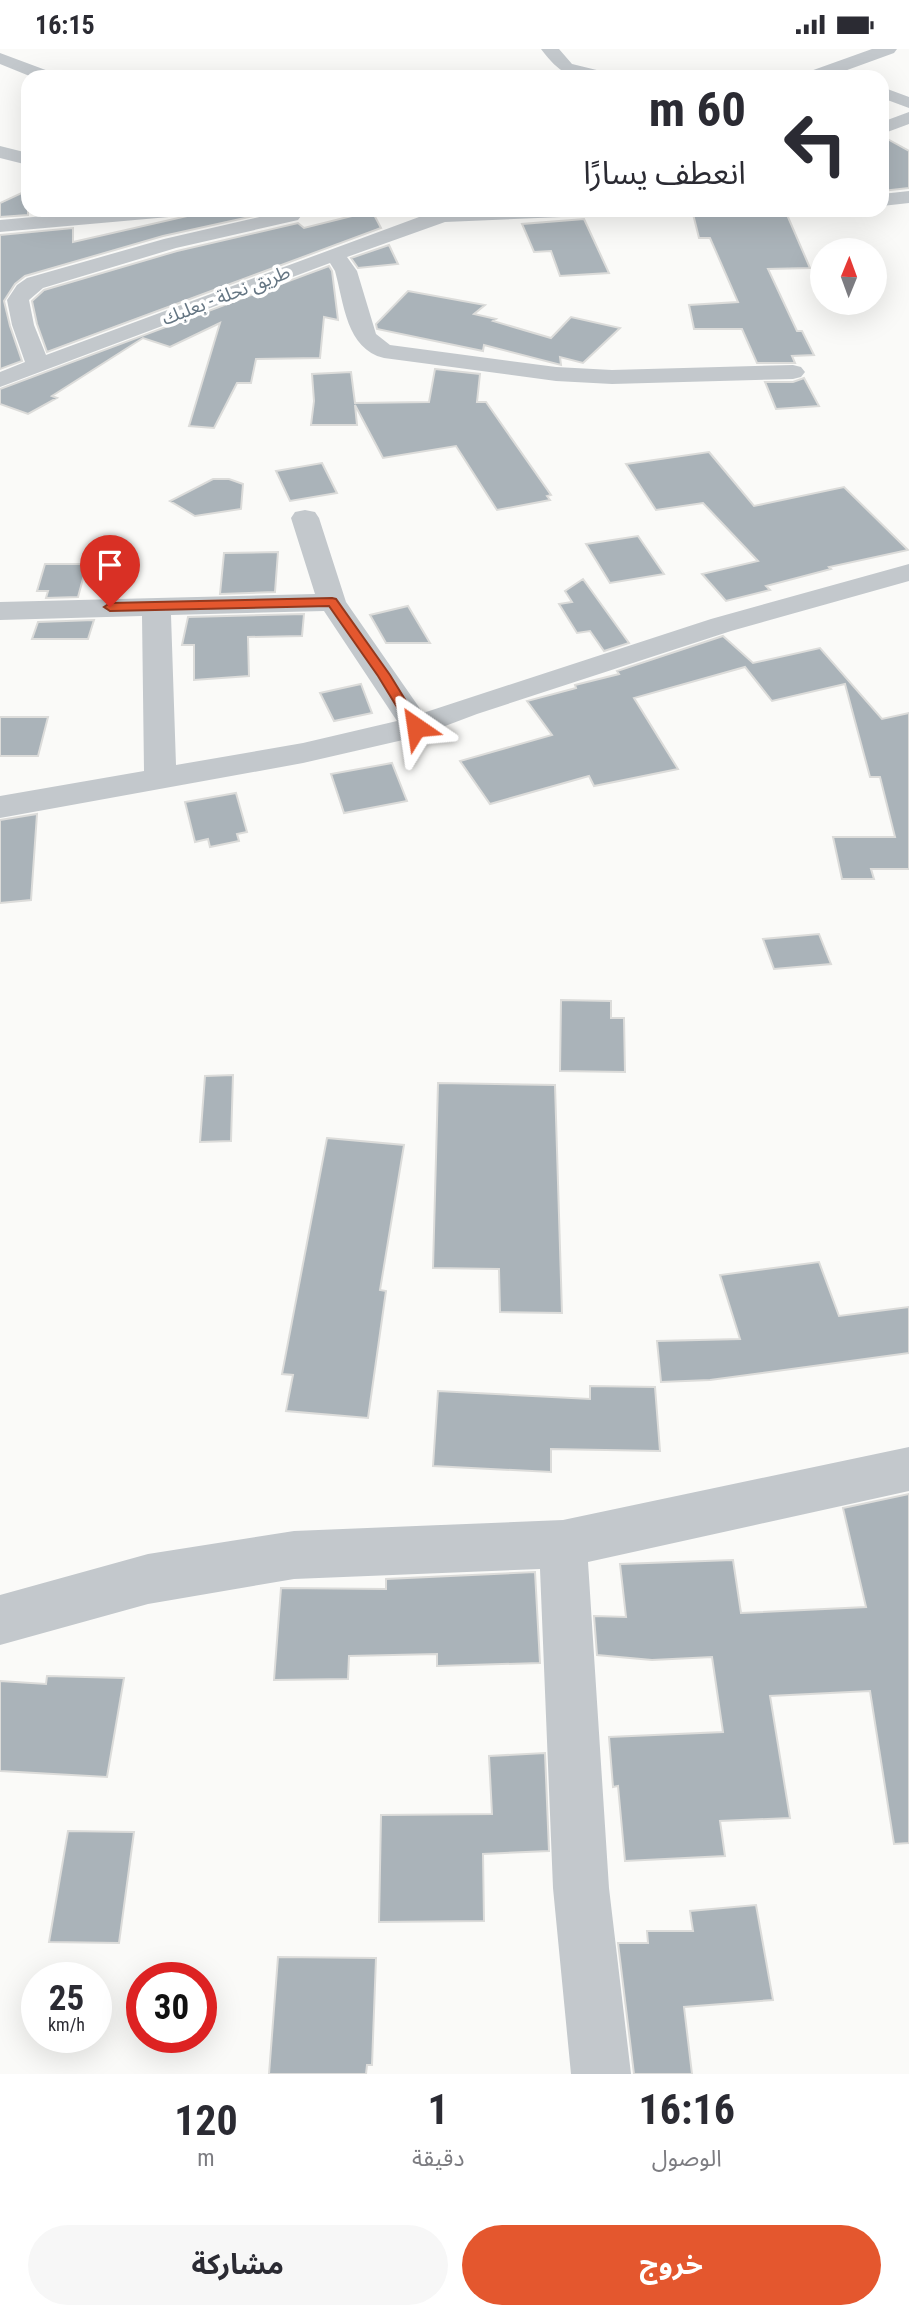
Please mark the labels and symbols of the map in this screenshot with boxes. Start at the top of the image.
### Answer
north arrow [810,238,887,315]
street label: طريق نحلة - بعلبك [159,260,294,330]
pin [80,535,140,607]
position arrow [379,690,453,764]
speed limit sign: 30 [126,1962,217,2053]

